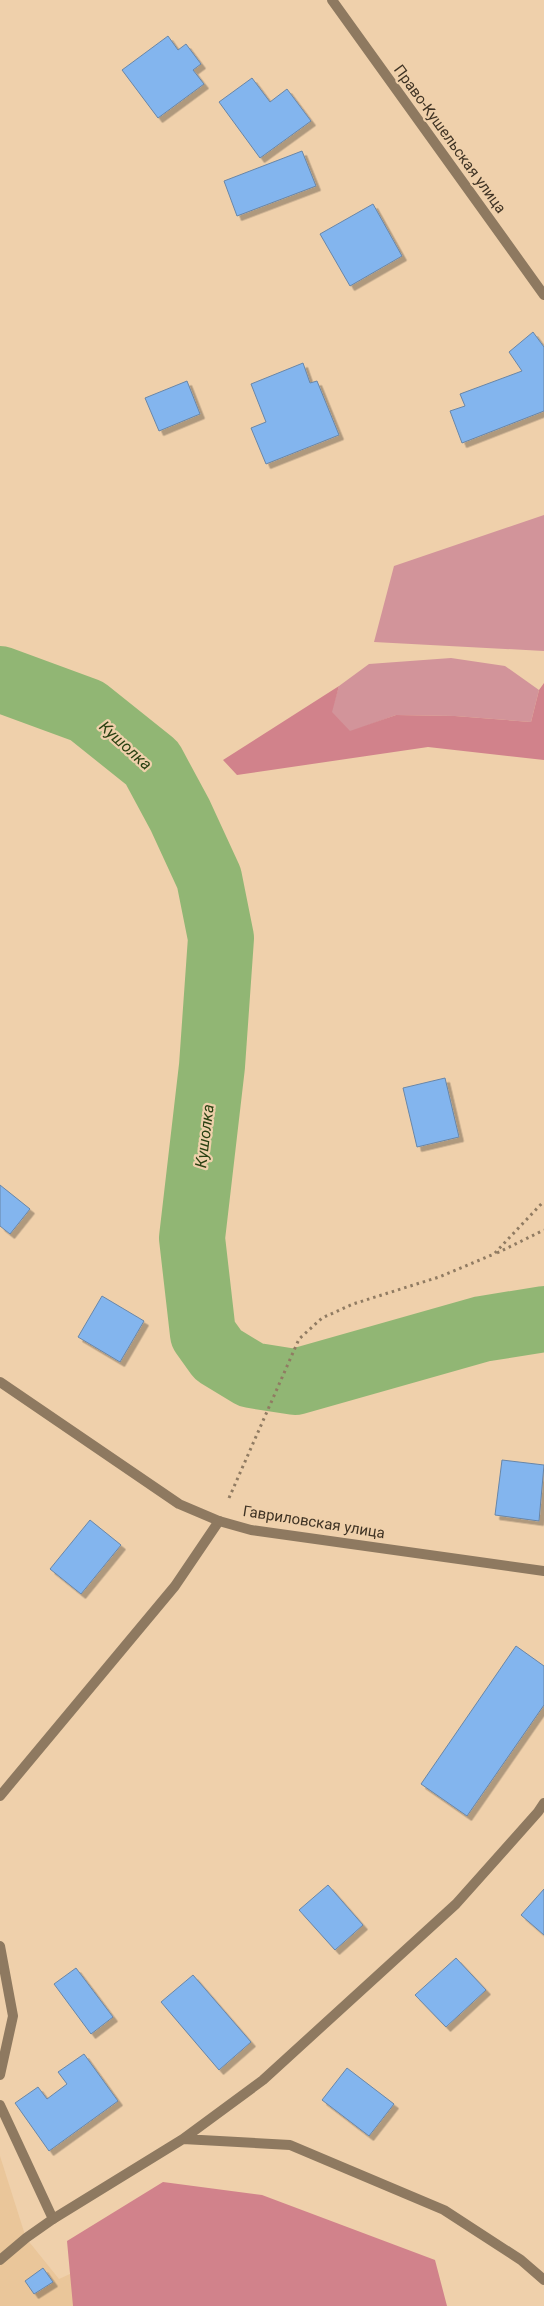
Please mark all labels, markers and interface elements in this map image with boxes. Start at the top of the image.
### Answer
street label: Право-Кушельская улица [390,61,510,217]
water label: Кушолка [95,717,156,774]
water label: Кушолка [191,1103,218,1169]
street label: Гавриловская улица [242,1502,386,1542]

